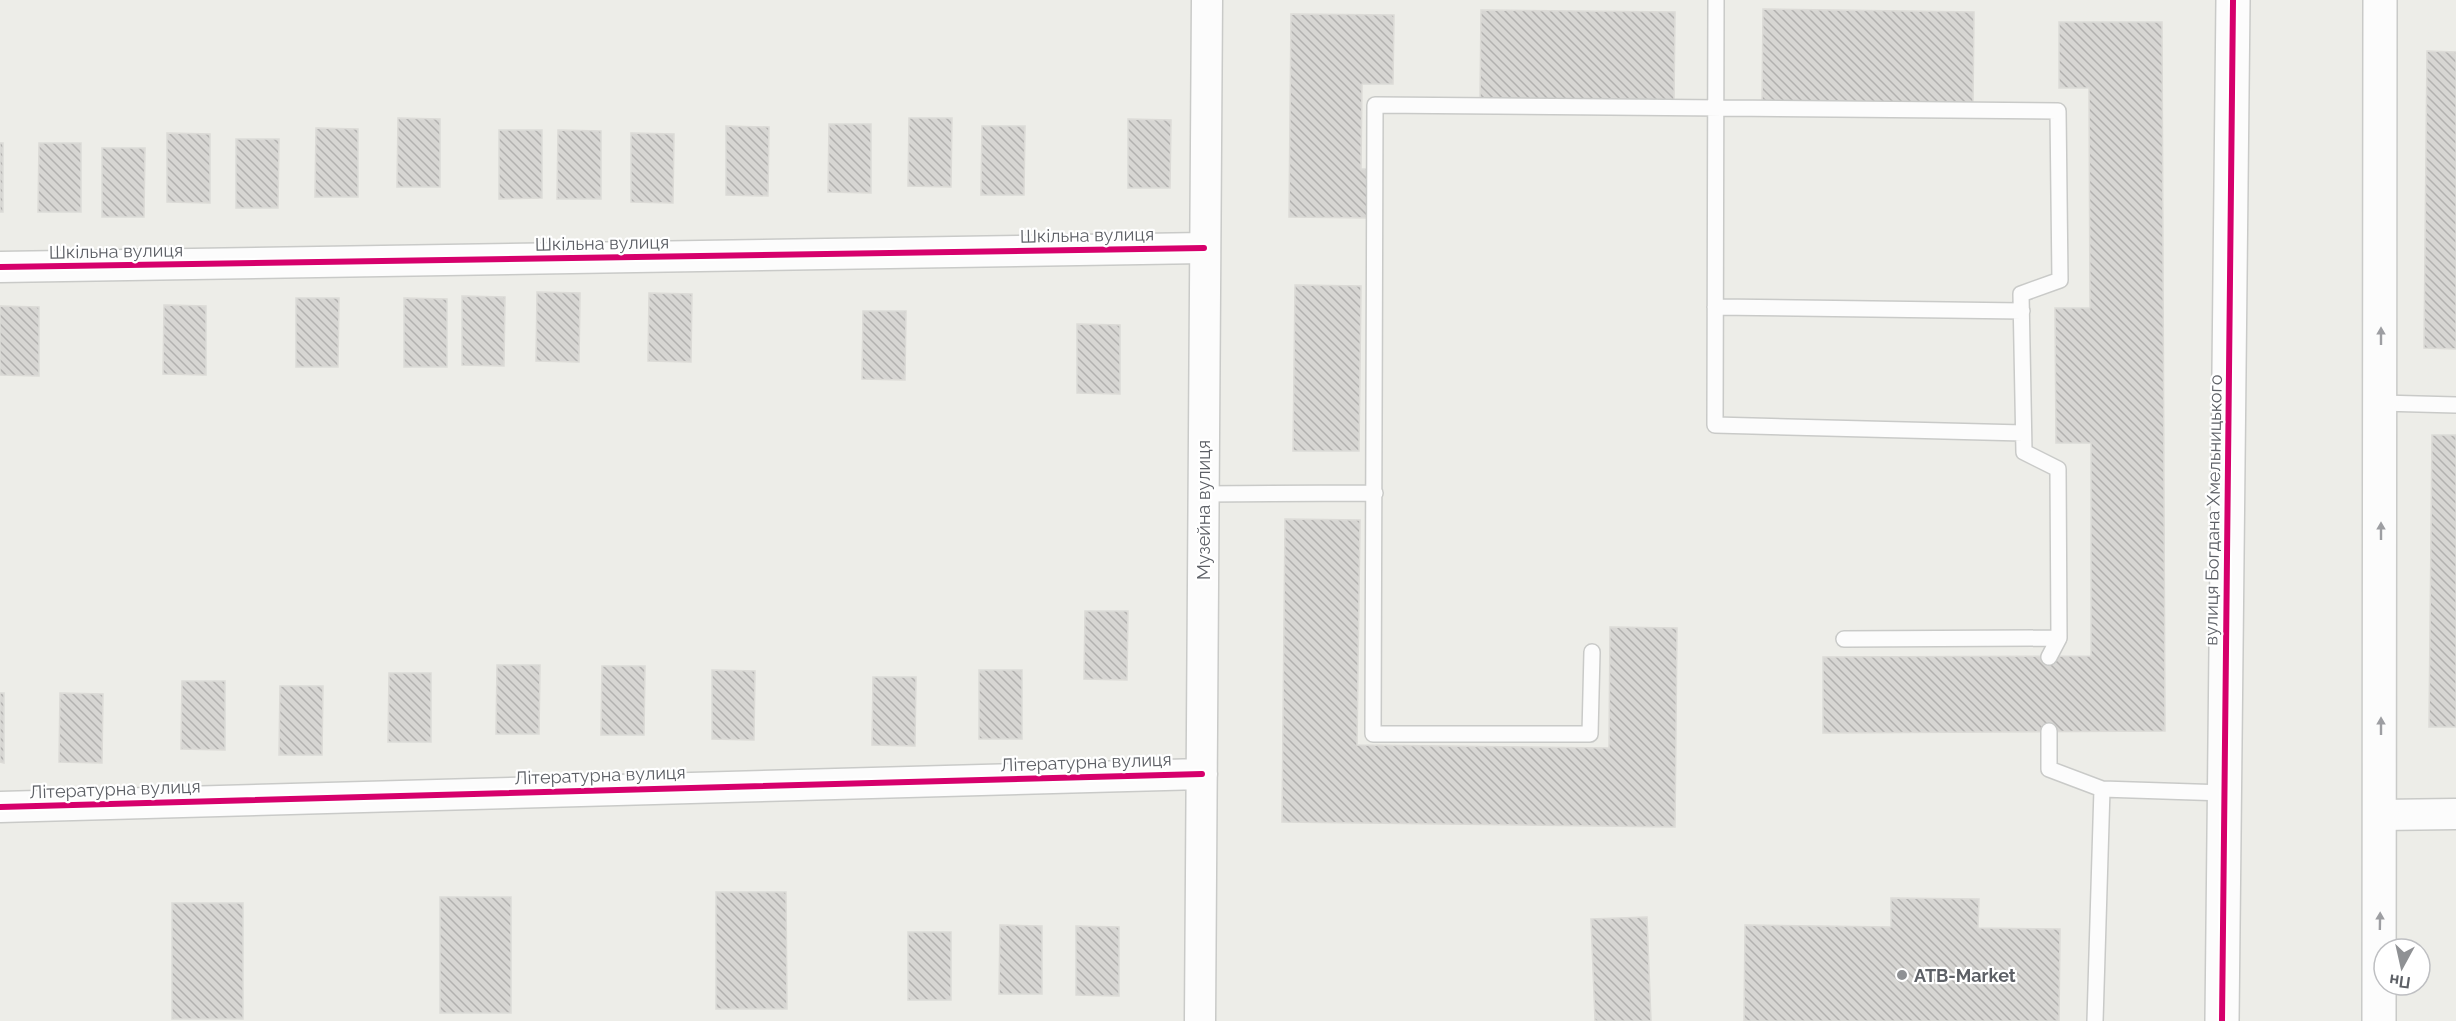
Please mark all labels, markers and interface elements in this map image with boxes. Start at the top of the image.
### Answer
street label: Шкільна вулиця [1020,223,1154,247]
street label: Шкільна вулиця [535,231,669,255]
street label: Шкільна вулиця [49,239,183,263]
one-way arrow [2376,326,2386,345]
street label: вулиця Богдана Хмельницького [2200,374,2226,646]
street label: Музейна вулиця [1193,440,1214,580]
one-way arrow [2376,521,2386,540]
one-way arrow [2376,716,2386,735]
street label: Літературна вулиця [1000,749,1172,775]
street label: Літературна вулиця [514,762,686,788]
street label: Літературна вулиця [29,776,201,802]
one-way arrow [2375,911,2385,930]
north arrow [2372,937,2432,997]
place label: ATB-Market [1914,965,2016,986]
marker: ATB-Market [1895,968,1909,982]
text: Пн [2388,970,2412,992]

